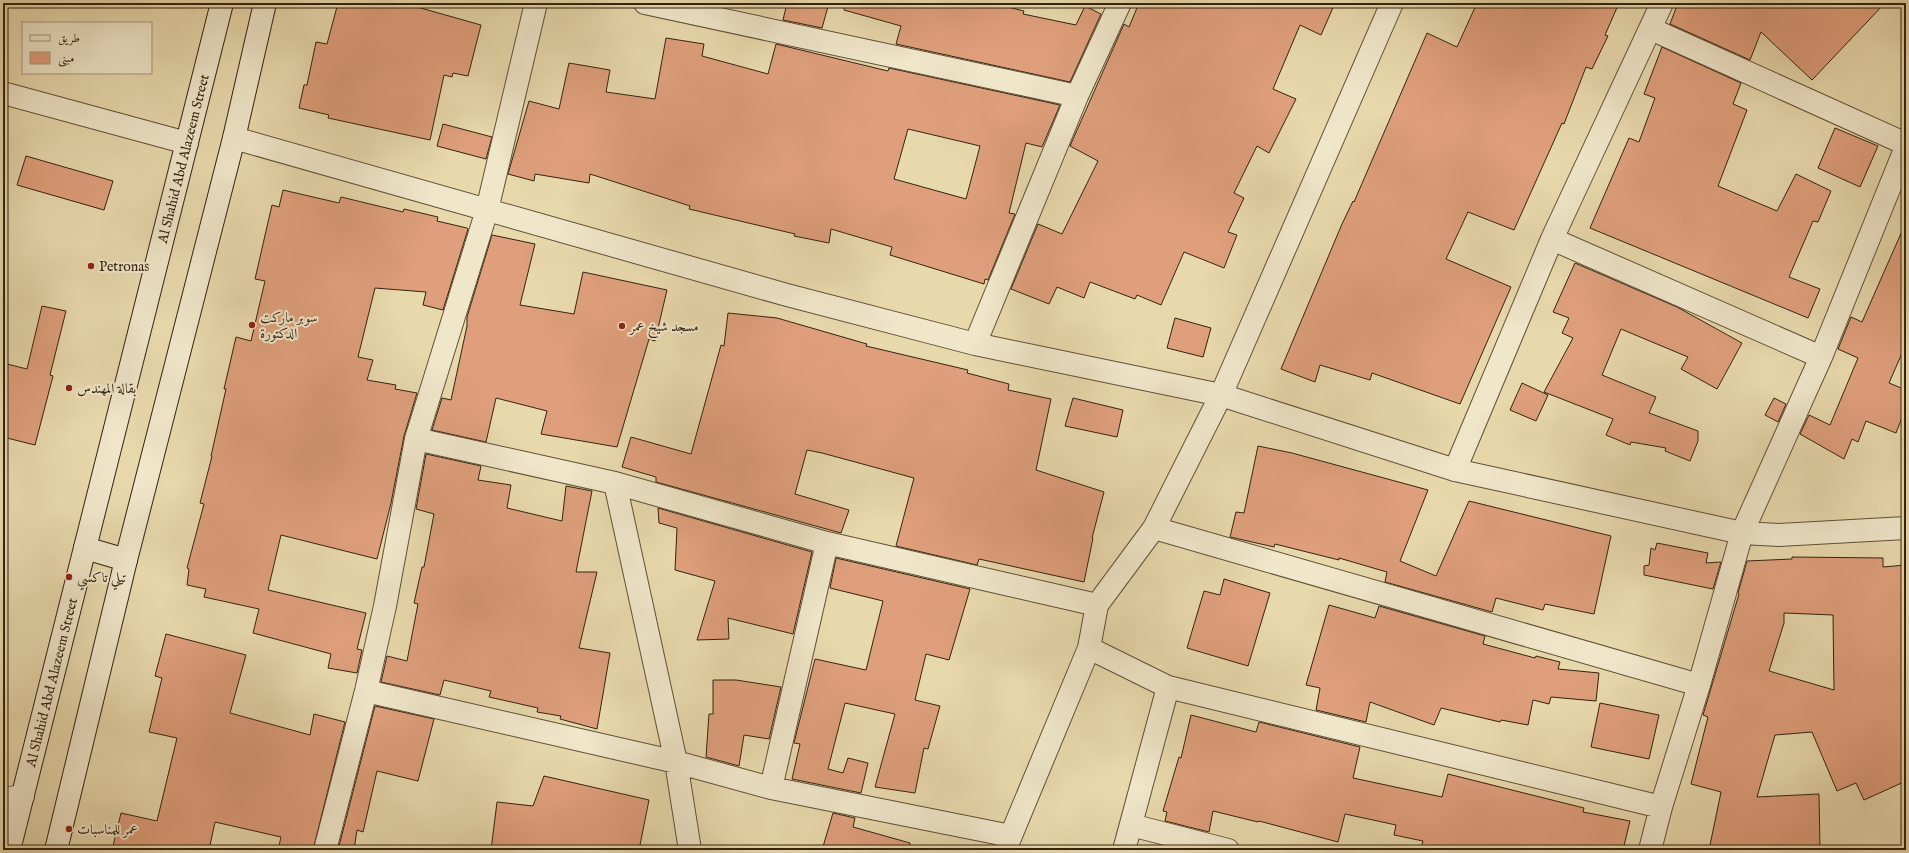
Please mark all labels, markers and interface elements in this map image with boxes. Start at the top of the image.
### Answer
legend [22,22,152,74]
text: طريق [58,31,80,46]
text: مبنى [58,51,74,67]
street label: Al Shahid Abd Alazeem Street [154,72,214,246]
place label: Petronas [99,258,149,276]
marker: Petronas [86,261,96,271]
place label: سوبر ماركت الدكتورة [260,309,317,343]
place label: مسجد شيخ عمر [628,318,699,339]
marker: سوبر ماركت الدكتورة [247,320,257,330]
marker: مسجد شيخ عمر [617,321,627,331]
place label: بقالة المهندس [77,380,137,398]
marker: بقالة المهندس [64,383,74,393]
place label: تيلي تاكسي [77,569,127,591]
marker: تيلي تاكسي [64,572,74,582]
street label: Al Shahid Abd Alazeem Street [22,596,82,770]
place label: عمر للمناسبات [77,821,138,839]
marker: عمر للمناسبات [64,824,74,834]

